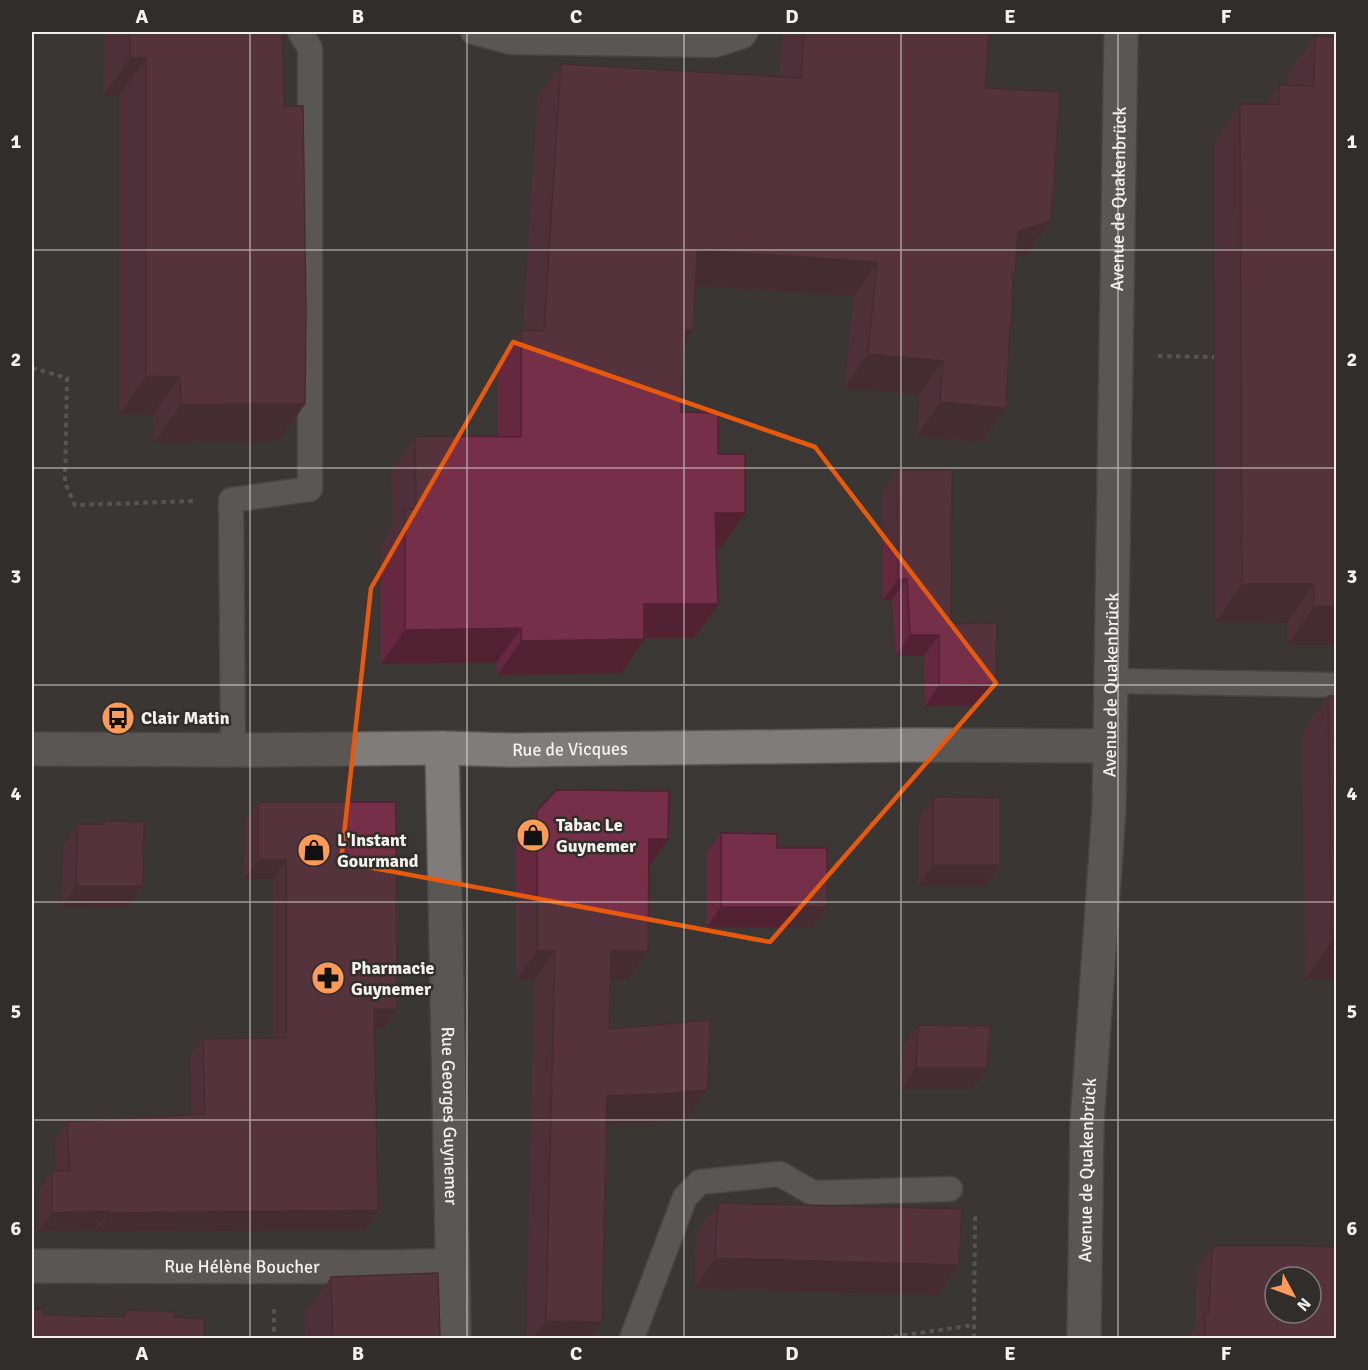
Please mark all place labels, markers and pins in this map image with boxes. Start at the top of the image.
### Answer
bus stop icon: Clair Matin [100,700,136,736]
place label: Clair Matin [141,707,230,729]
place label: Tabac Le Guynemer [556,814,637,857]
shop icon: Tabac Le Guynemer [515,817,551,853]
place label: L'Instant Gourmand [337,829,419,872]
shop icon: L'Instant Gourmand [296,832,332,868]
place label: Pharmacie Guynemer [351,957,435,1000]
pharmacy icon: Pharmacie Guynemer [310,960,346,996]

